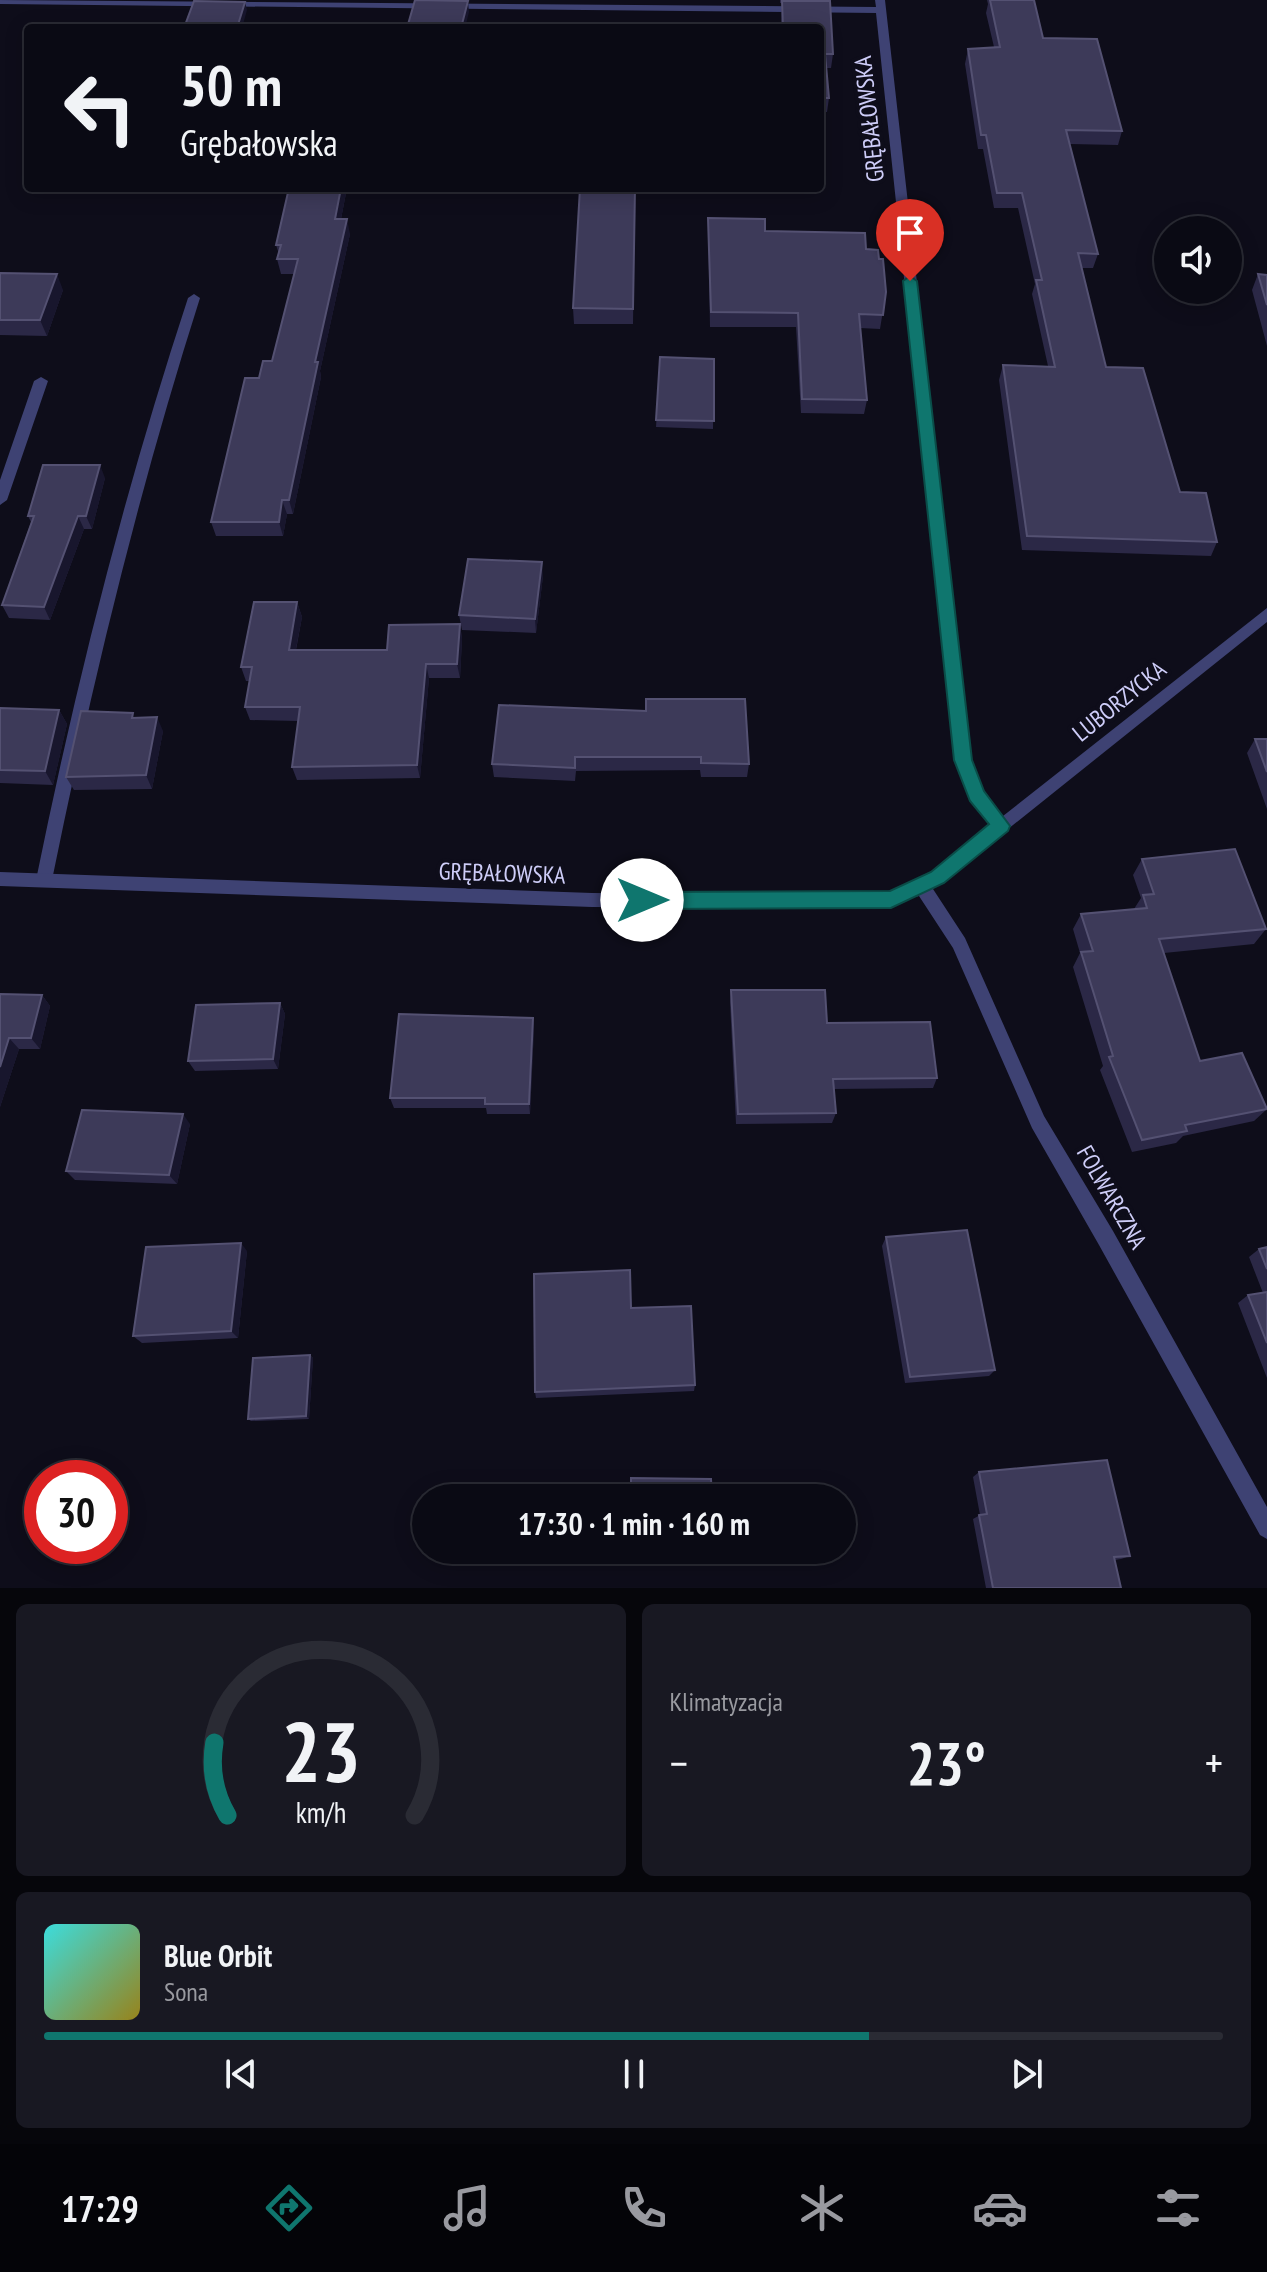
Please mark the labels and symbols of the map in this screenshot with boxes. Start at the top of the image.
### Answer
street label: GRĘBAŁOWSKA [847,54,891,184]
pin [876,199,944,281]
street label: LUBORZYCKA [1066,653,1173,748]
street label: GRĘBAŁOWSKA [438,855,567,891]
position arrow [600,858,684,942]
street label: FOLWARCZNA [1070,1140,1154,1255]
speed limit sign: 30 [24,1460,128,1564]

